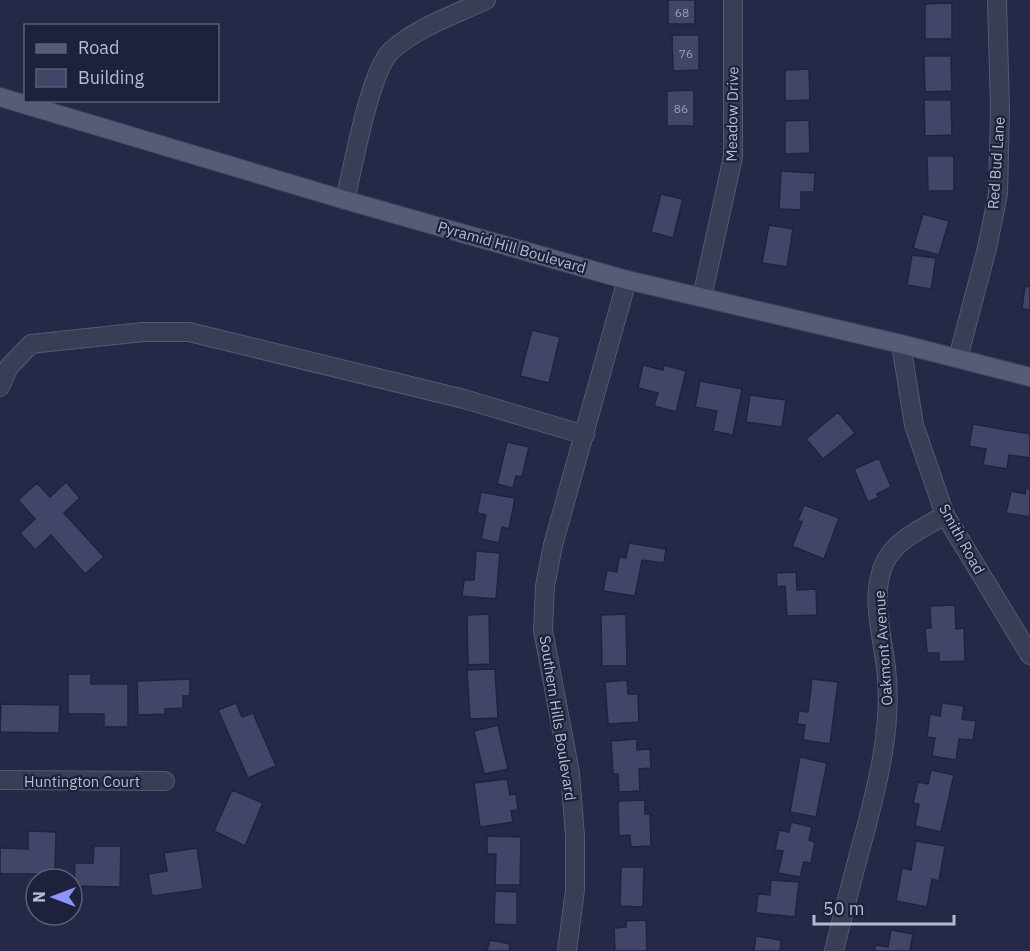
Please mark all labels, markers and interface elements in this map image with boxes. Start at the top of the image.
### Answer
house number: 68 [675,5,689,20]
legend [24,24,219,102]
text: Road [78,36,119,59]
house number: 76 [679,46,693,61]
text: Building [78,66,145,89]
street label: Meadow Drive [722,66,742,162]
house number: 86 [674,101,688,116]
street label: Red Bud Lane [983,116,1009,210]
street label: Pyramid Hill Boulevard [436,217,588,277]
street label: Smith Road [935,501,989,577]
street label: Oakmont Avenue [869,590,897,706]
street label: Southern Hills Boulevard [536,634,580,802]
street label: Huntington Court [24,772,140,791]
north arrow [24,867,84,927]
scale bar [814,888,954,926]
text: N [29,891,49,903]
text: 50 m [823,897,865,920]

